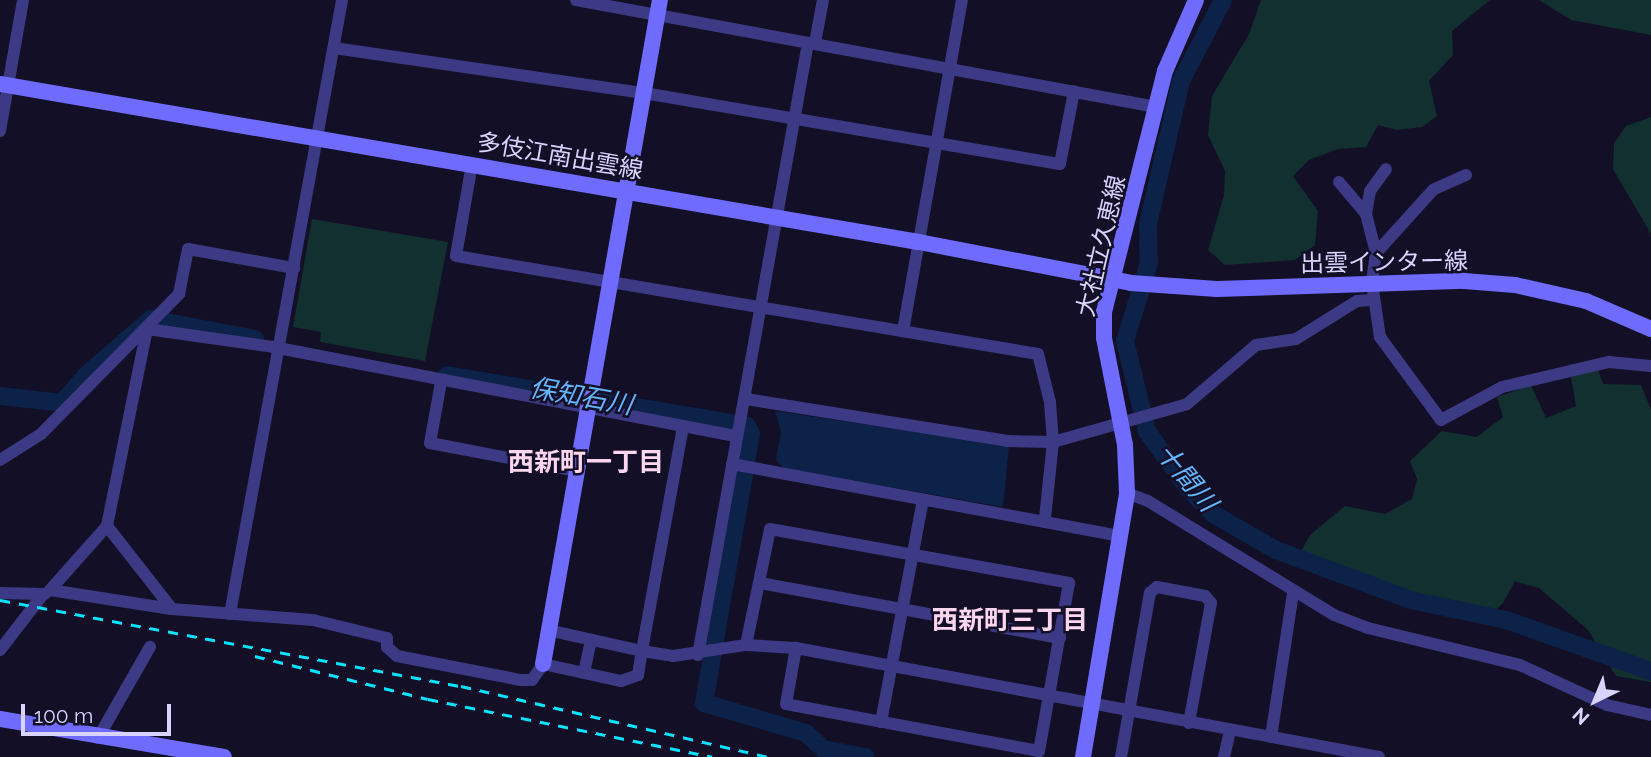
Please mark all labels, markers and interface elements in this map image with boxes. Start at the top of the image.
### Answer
street label: 多伎江南出雲線 [475,127,645,185]
street label: 大社立久恵線 [1071,173,1131,319]
street label: 出雲インター線 [1300,246,1468,278]
water label: 保知石川 [527,373,635,421]
water label: 十間川 [1149,438,1223,518]
district label: 西新町一丁目 [508,447,664,479]
district label: 西新町三丁目 [932,605,1088,637]
north arrow [1560,666,1630,736]
scale bar [24,690,175,734]
text: 100 m [34,703,93,728]
text: N [1568,703,1593,729]

